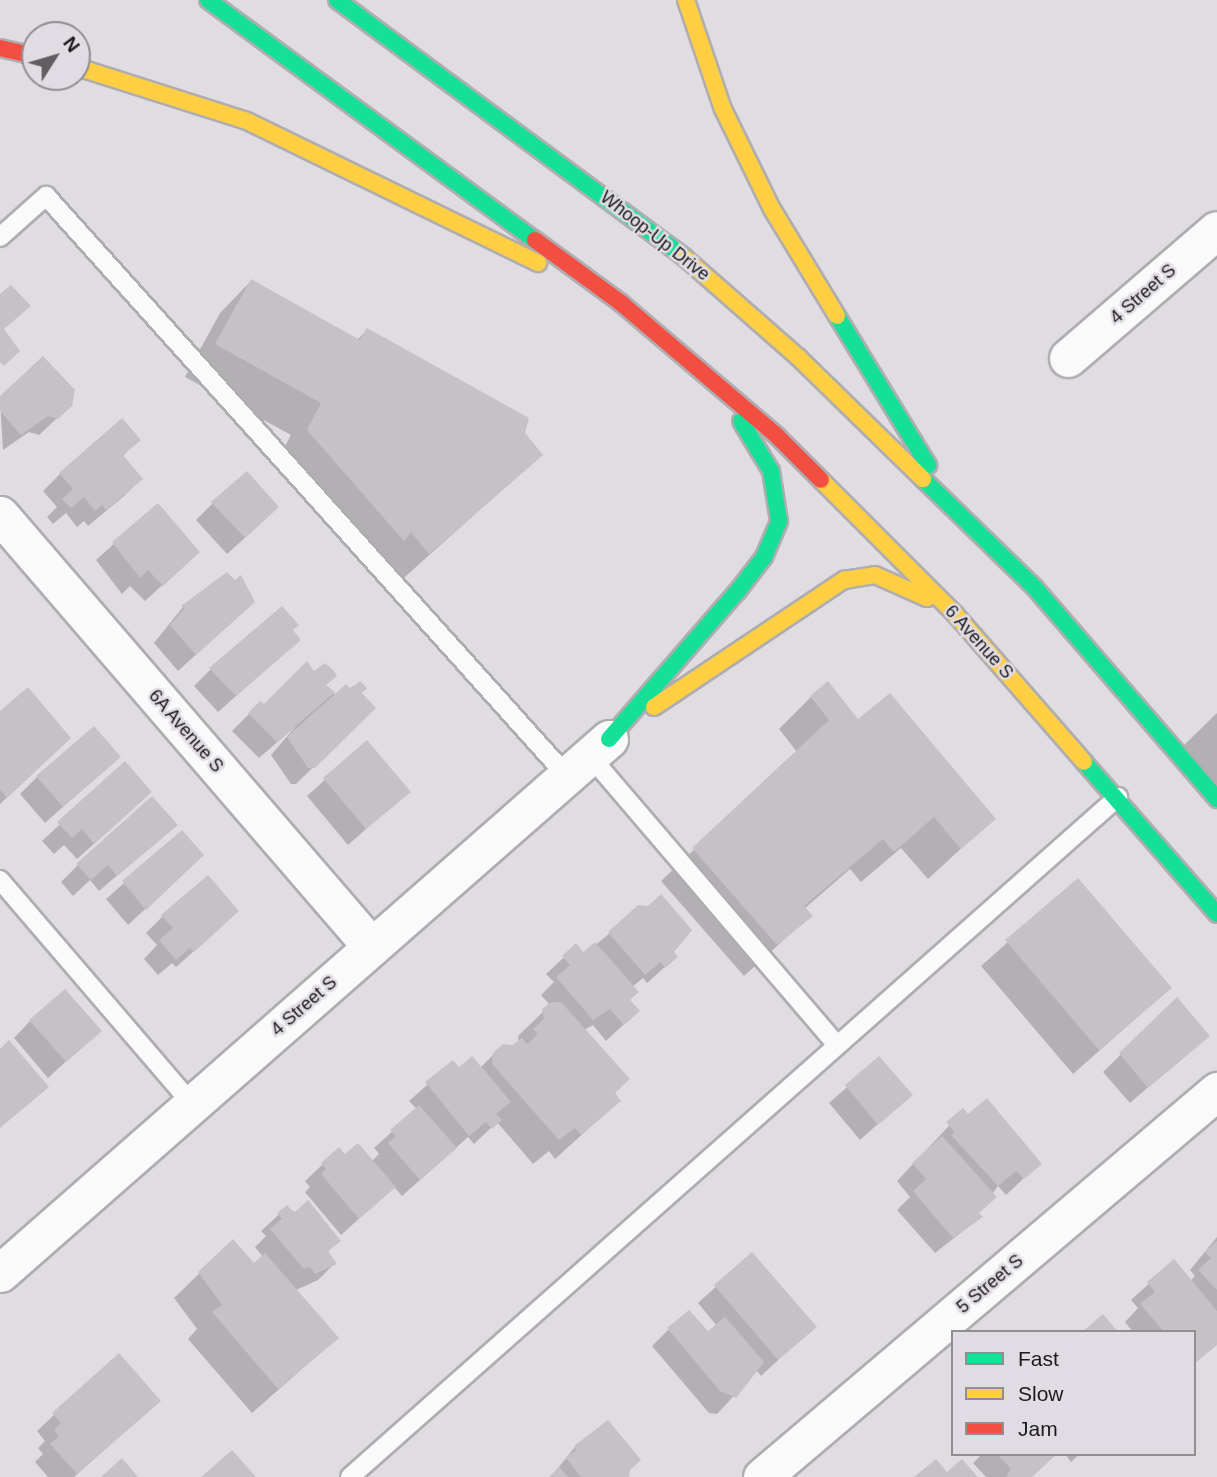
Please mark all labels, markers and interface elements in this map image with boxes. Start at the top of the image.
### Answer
north arrow [21,21,91,91]
text: N [59,32,84,56]
street label: Whoop-Up Drive [596,187,714,285]
street label: 4 Street S [1106,260,1180,328]
street label: 6 Avenue S [940,600,1018,684]
street label: 6A Avenue S [143,684,229,778]
street label: 4 Street S [267,972,341,1040]
street label: 5 Street S [952,1250,1028,1318]
legend [951,1330,1196,1456]
text: Fast [1018,1347,1059,1370]
text: Slow [1018,1382,1064,1405]
text: Jam [1018,1417,1058,1440]

